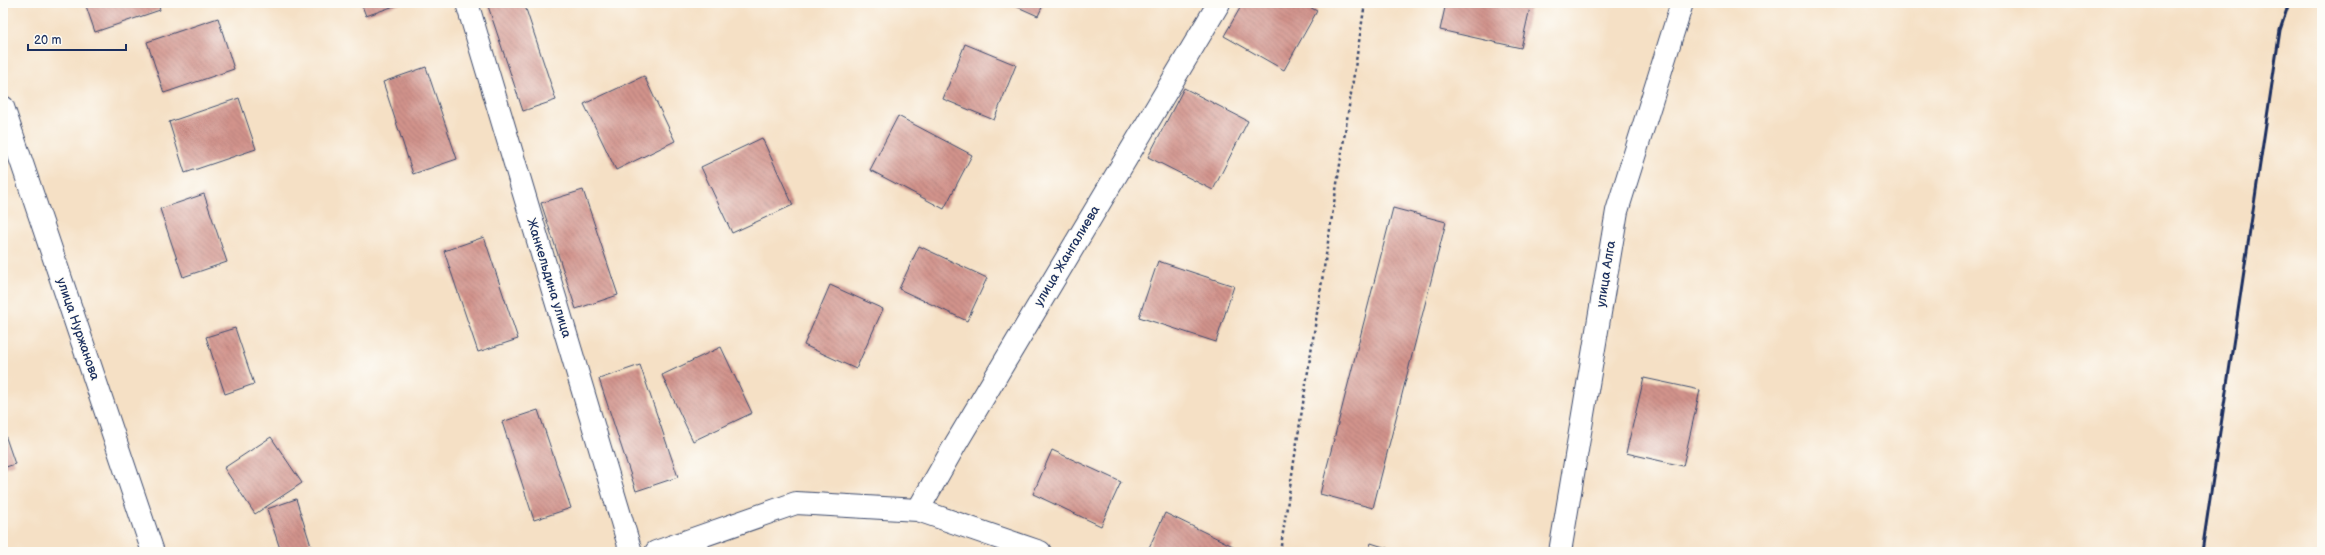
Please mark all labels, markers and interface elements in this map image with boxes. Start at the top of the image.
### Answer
scale bar [28,26,126,52]
text: 20 m [34,33,61,48]
street label: улица Жангалиева [1031,202,1104,309]
street label: Жанкельдина улица [523,216,575,340]
street label: улица Алга [1593,239,1619,308]
street label: улица Нуржанова [53,276,103,383]

